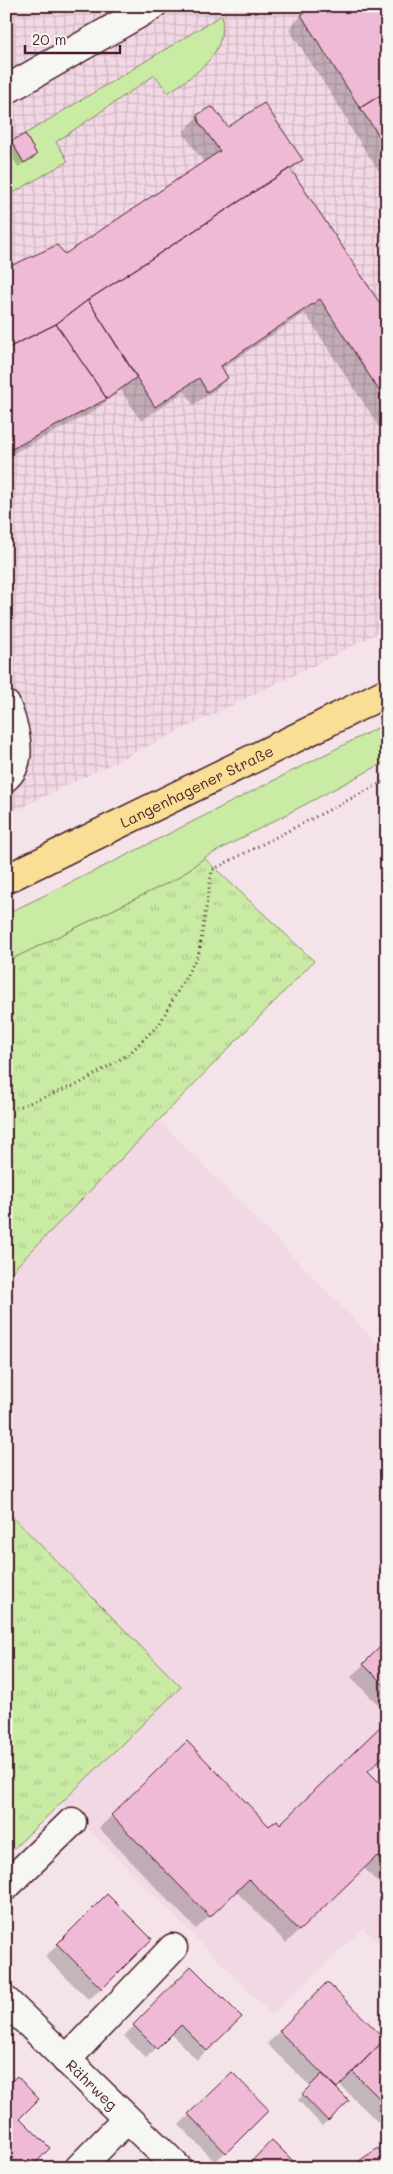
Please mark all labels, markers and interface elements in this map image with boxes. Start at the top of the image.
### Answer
scale bar [25,22,120,54]
text: 20 m [32,29,66,49]
street label: Langenhagener Straße [117,740,277,832]
street label: Rährweg [62,2055,122,2114]

